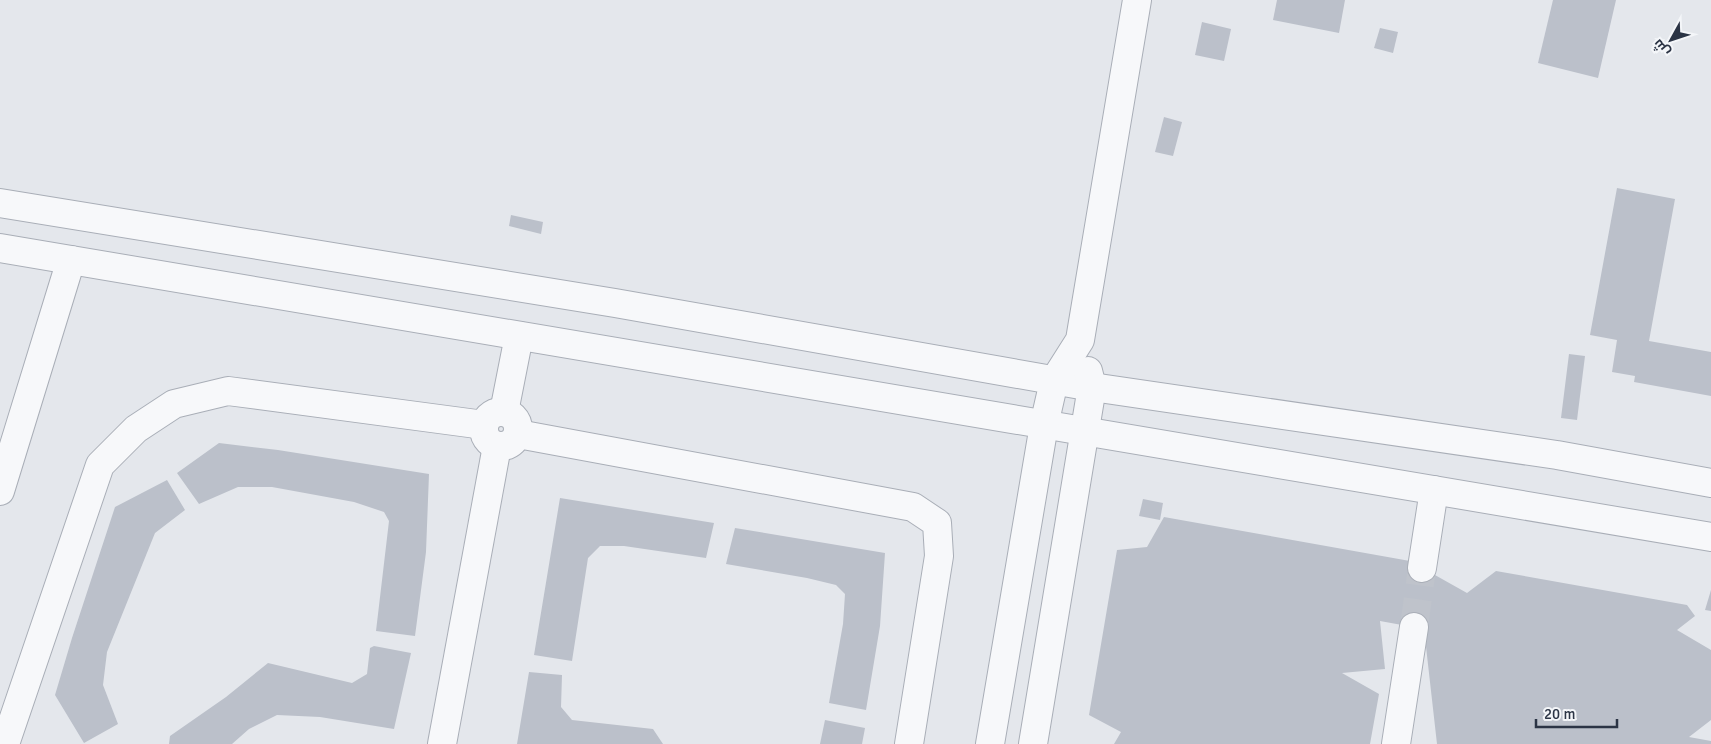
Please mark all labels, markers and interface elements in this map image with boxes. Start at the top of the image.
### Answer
north arrow [1646,15,1696,65]
text: ش [1649,36,1674,60]
scale bar [1536,696,1617,728]
text: 20 m [1544,705,1575,723]

